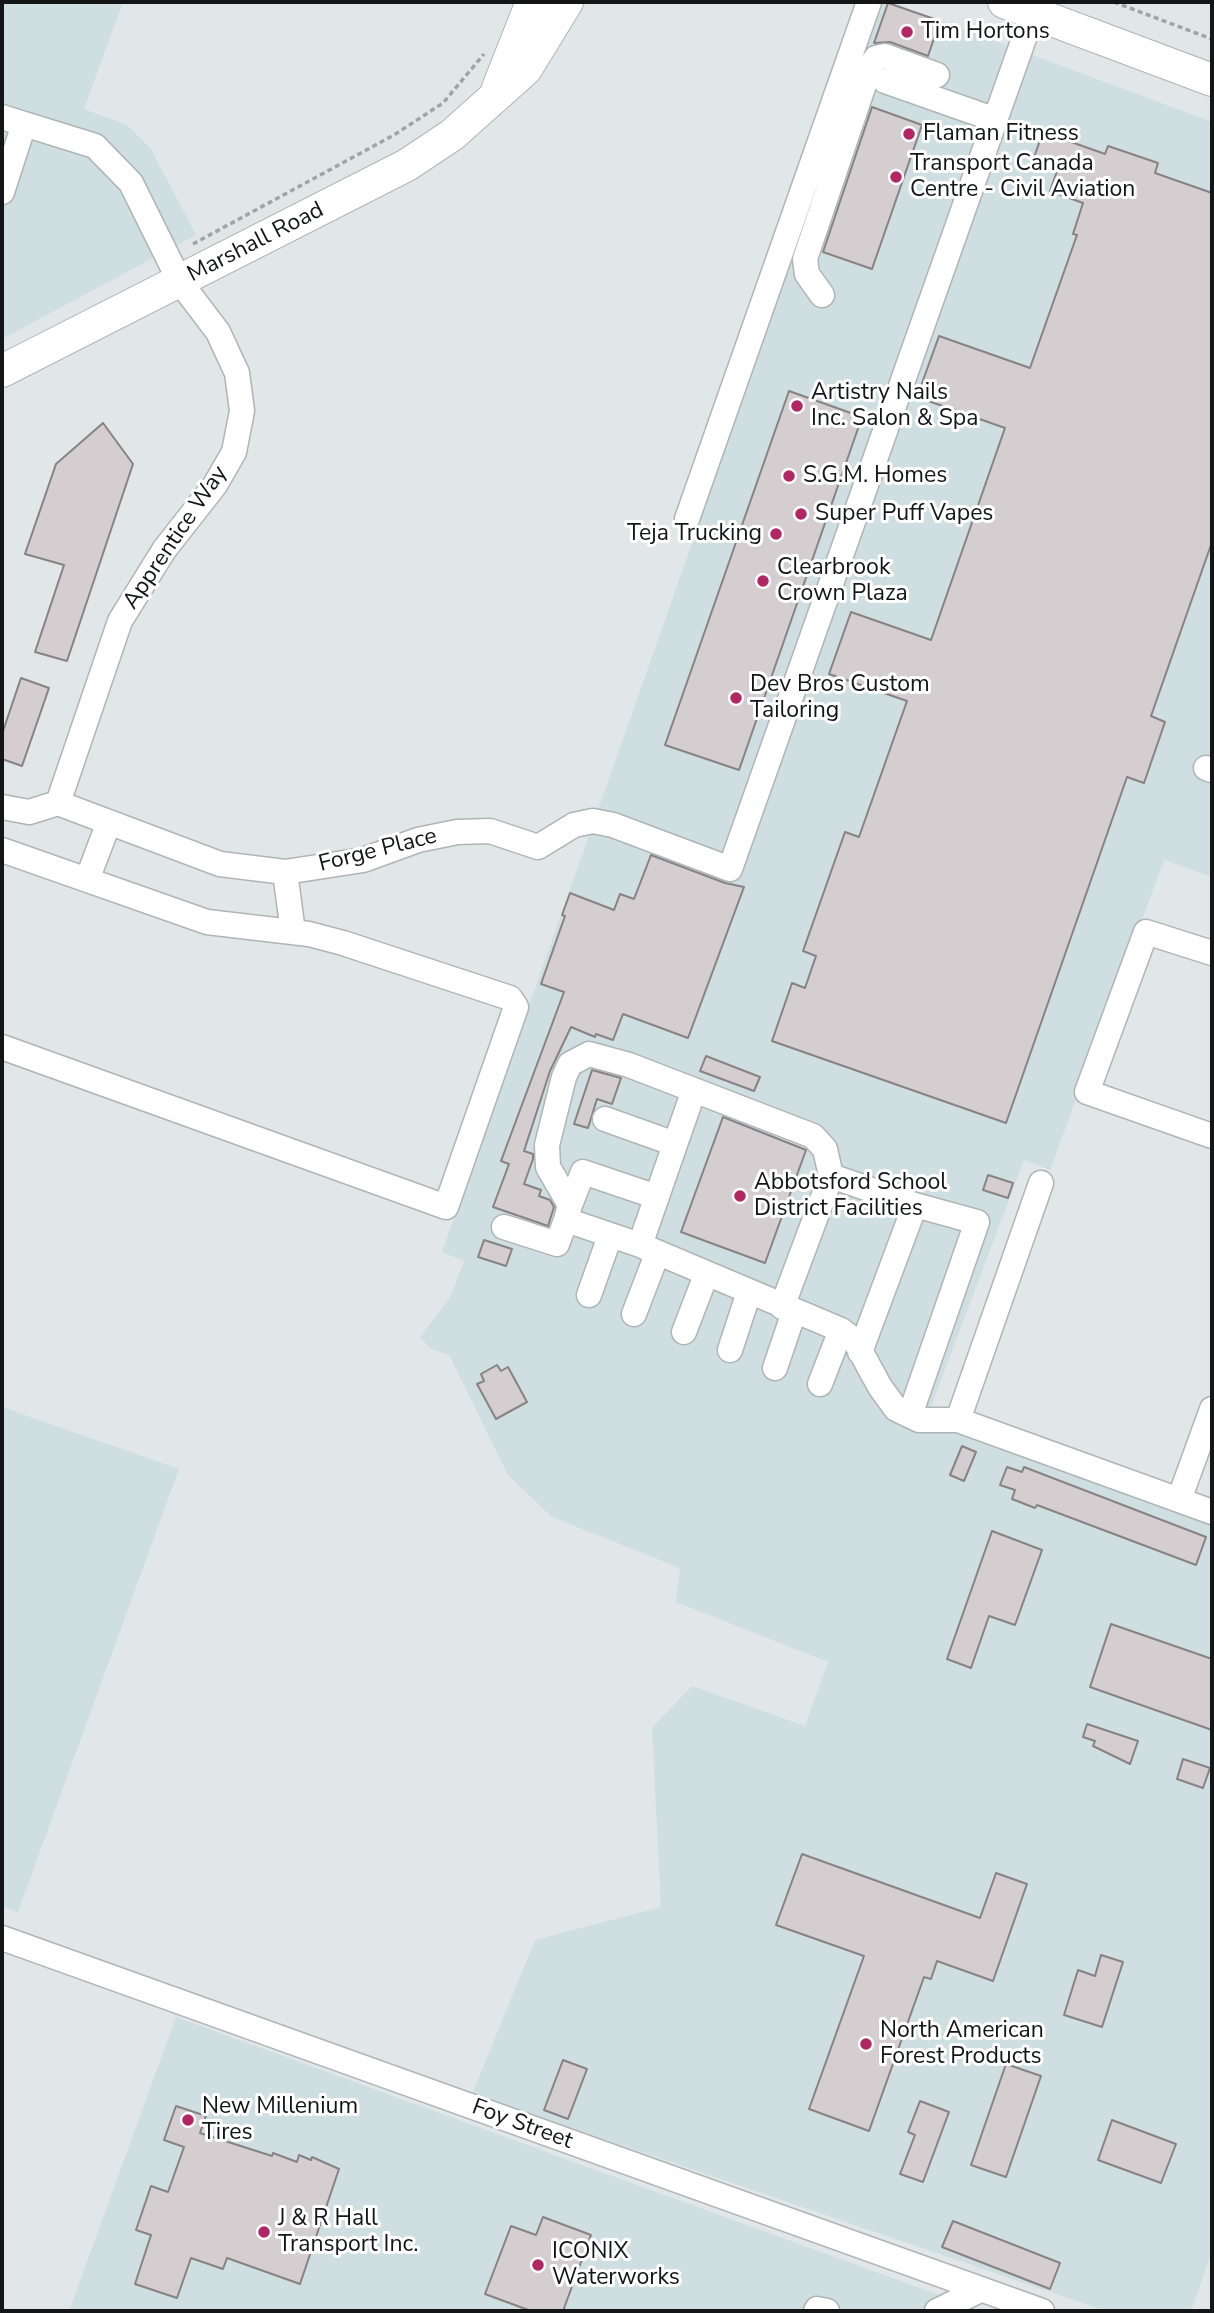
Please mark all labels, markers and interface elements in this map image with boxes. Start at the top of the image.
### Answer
place label: Tim Hortons [921,18,1050,46]
marker: Tim Hortons [899,24,915,40]
place label: Flaman Fitness [923,120,1079,148]
marker: Flaman Fitness [901,126,917,142]
place label: Transport Canada Centre - Civil Aviation [910,150,1135,204]
marker: Transport Canada Centre - Civil Aviation [888,169,904,185]
street label: Marshall Road [183,197,329,289]
place label: Artistry Nails Inc. Salon & Spa [811,379,978,433]
marker: Artistry Nails Inc. Salon & Spa [789,398,805,414]
street label: Apprentice Way [118,461,234,615]
place label: S.G.M. Homes [803,462,947,490]
marker: S.G.M. Homes [781,468,797,484]
place label: Super Puff Vapes [815,500,993,528]
marker: Super Puff Vapes [793,506,809,522]
place label: Teja Trucking [627,520,762,548]
marker: Teja Trucking [768,526,784,542]
place label: Clearbrook Crown Plaza [777,554,908,608]
marker: Clearbrook Crown Plaza [755,573,771,589]
place label: Dev Bros Custom Tailoring [750,671,930,725]
marker: Dev Bros Custom Tailoring [728,690,744,706]
street label: Forge Place [316,823,440,879]
place label: Abbotsford School District Facilities [754,1169,947,1223]
marker: Abbotsford School District Facilities [732,1188,748,1204]
place label: North American Forest Products [880,2017,1044,2071]
marker: North American Forest Products [858,2036,874,2052]
place label: New Millenium Tires [202,2093,358,2147]
street label: Foy Street [468,2094,576,2156]
marker: New Millenium Tires [180,2112,196,2128]
place label: J & R Hall Transport Inc. [278,2205,419,2259]
marker: J & R Hall Transport Inc. [256,2224,272,2240]
place label: ICONIX Waterworks [552,2238,680,2292]
marker: ICONIX Waterworks [530,2257,546,2273]

